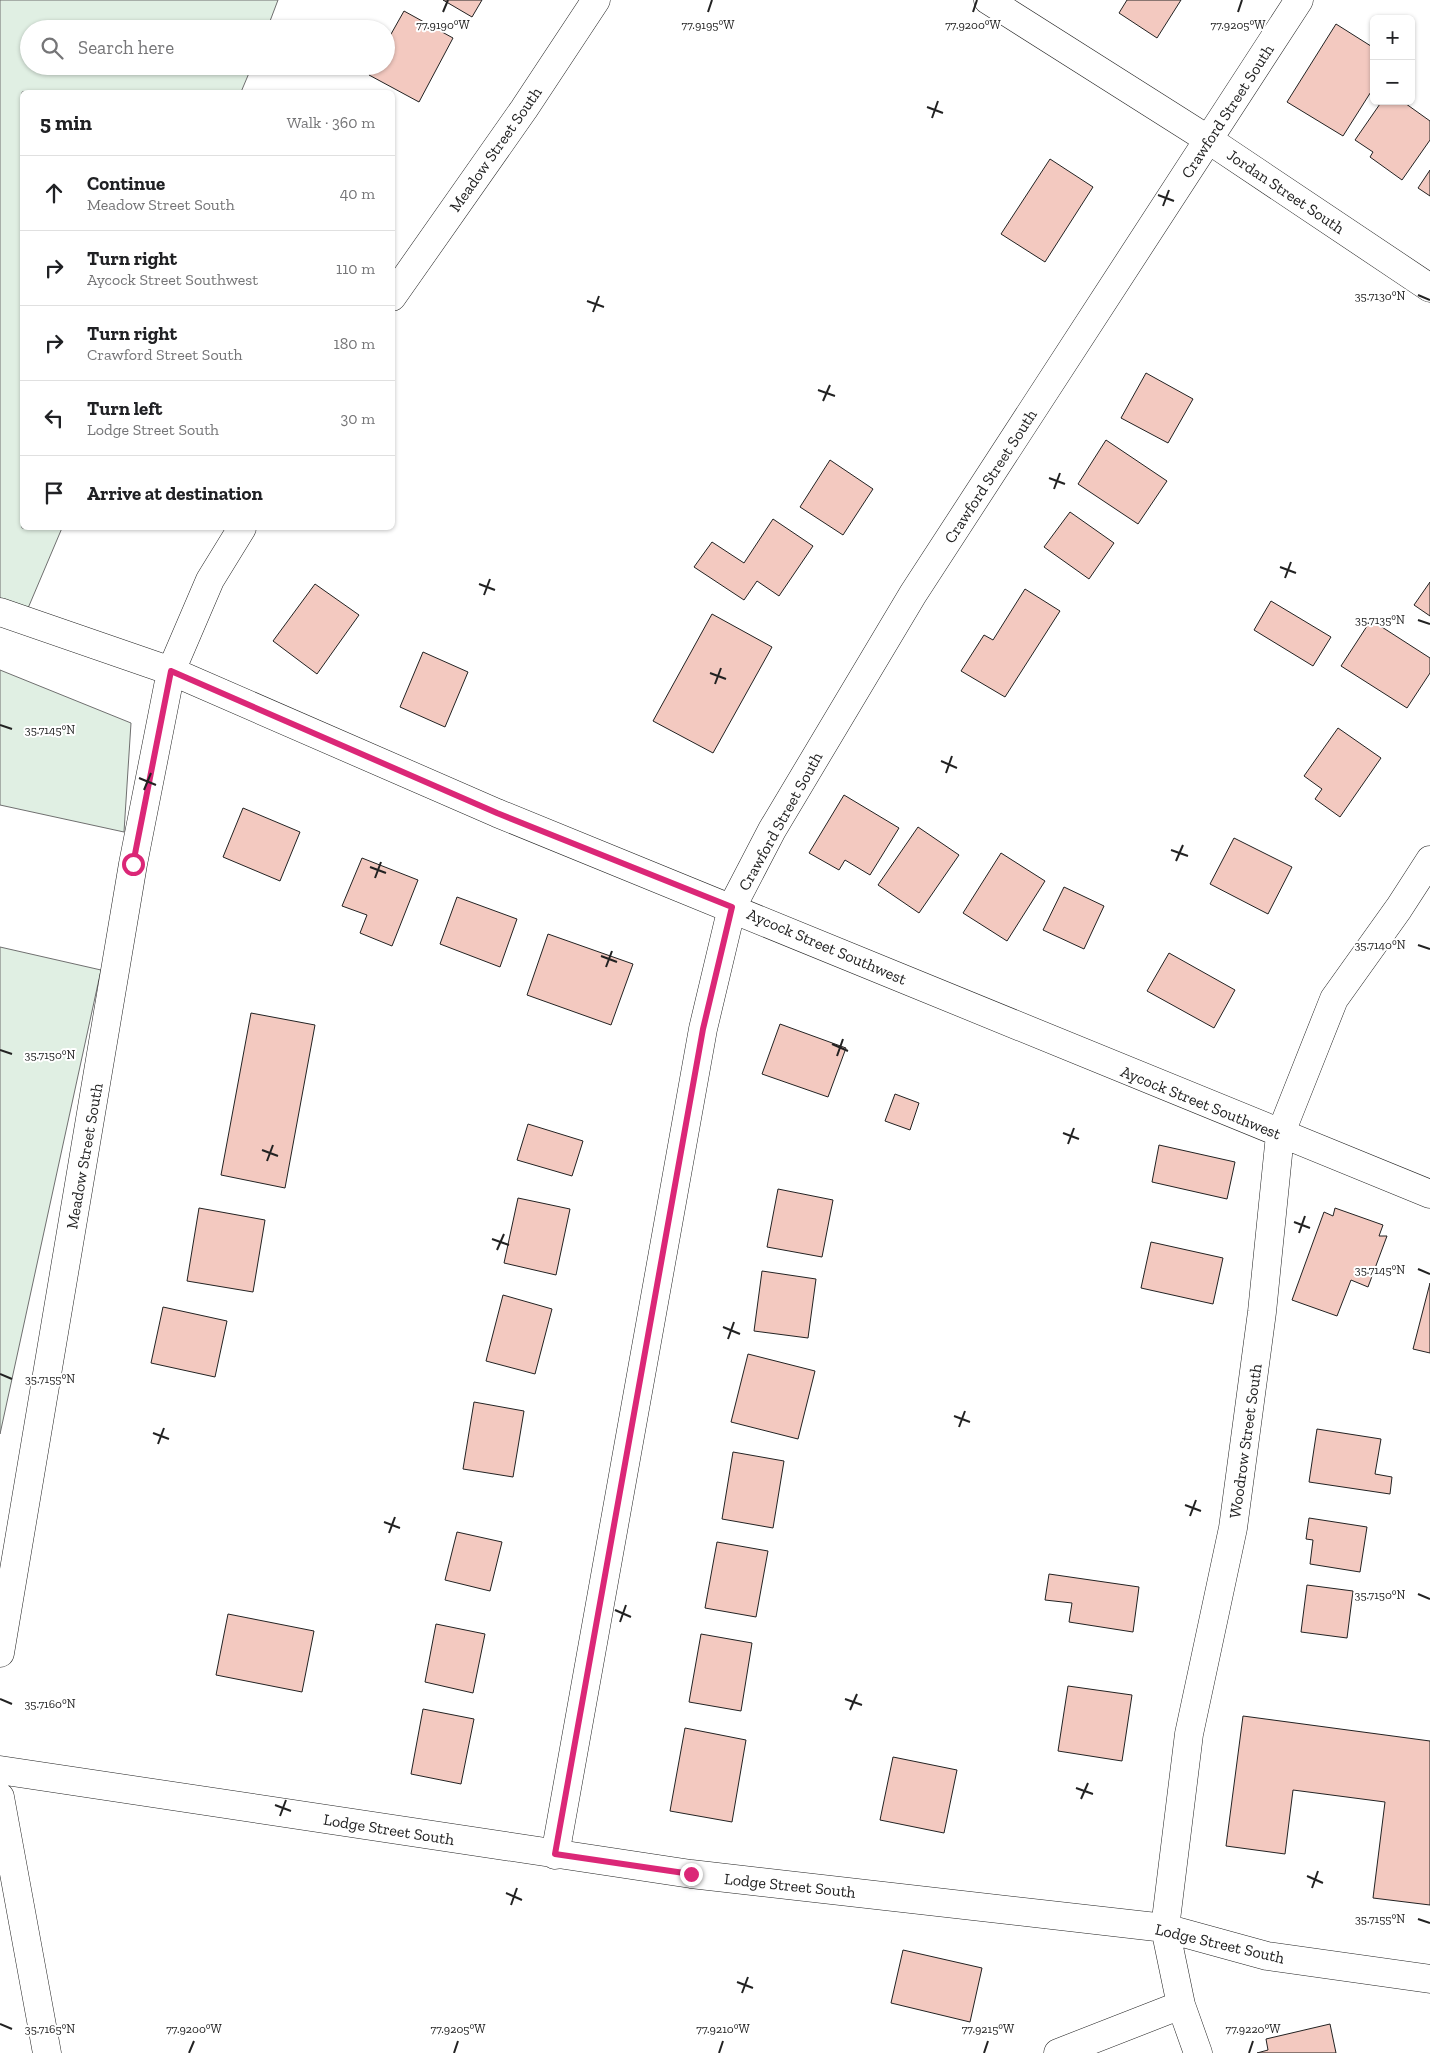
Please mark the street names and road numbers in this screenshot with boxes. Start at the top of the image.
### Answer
street label: Crawford Street South [1177,41,1278,182]
street label: Meadow Street South [445,83,546,215]
street label: Jordan Street South [1223,145,1348,238]
street label: Crawford Street South [940,406,1041,547]
street label: Crawford Street South [734,749,826,894]
street label: Aycock Street Southwest [744,904,909,989]
street label: Aycock Street Southwest [1118,1062,1284,1143]
street label: Meadow Street South [62,1082,107,1230]
street label: Woodrow Street South [1225,1362,1266,1520]
street label: Lodge Street South [322,1810,456,1849]
street label: Lodge Street South [723,1869,857,1902]
street label: Lodge Street South [1153,1919,1286,1968]

